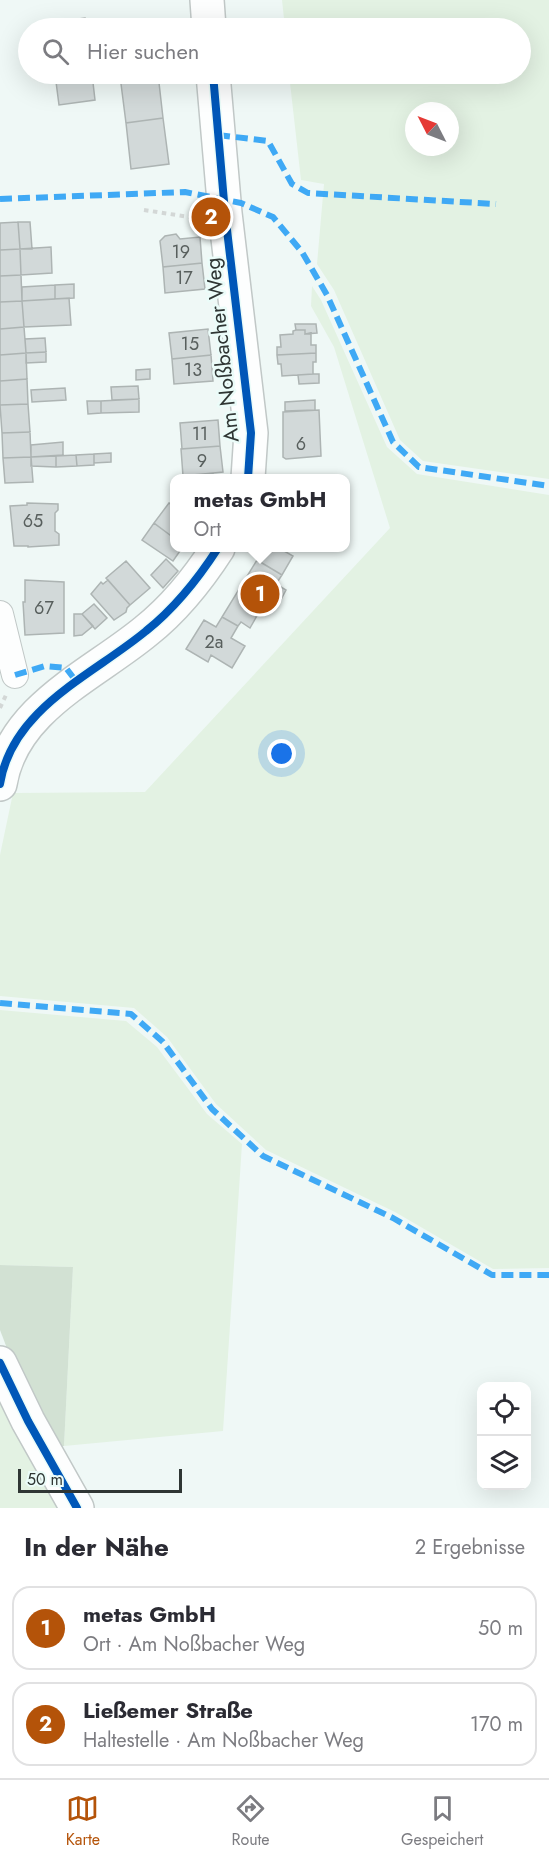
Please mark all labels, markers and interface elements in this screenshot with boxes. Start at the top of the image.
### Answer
search box [18,18,531,84]
icon: search [39,35,72,68]
text: Hier suchen [87,35,199,67]
north arrow [405,102,459,156]
pin: 2 [192,194,230,240]
house number: 19 [172,239,190,265]
street label: Am Noßbacher Weg [197,256,247,444]
house number: 17 [175,265,193,291]
house number: 15 [181,331,199,357]
house number: 13 [184,357,202,383]
house number: 11 [192,421,208,447]
house number: 6 [296,431,306,457]
house number: 9 [197,448,207,474]
popup [170,474,350,552]
text: metas GmbH [194,483,326,515]
house number: 65 [23,508,43,534]
text: Ort [194,515,221,544]
pin: 1 [240,572,280,616]
house number: 67 [34,595,54,621]
house number: 2a [205,629,223,655]
your location [267,739,296,768]
map controls [477,1382,531,1490]
button: locate [477,1382,531,1436]
button: layers [477,1436,531,1490]
scale bar [18,1466,182,1494]
text: 50 m [27,1468,63,1491]
text: In der Nähe [24,1528,169,1566]
text: 2 Ergebnisse [415,1533,525,1562]
text: metas GmbH [83,1598,216,1630]
text: 1 [40,1614,51,1643]
text: 50 m [478,1614,523,1643]
text: Ort · Am Noßbacher Weg [83,1630,305,1659]
text: Ließemer Straße [83,1694,253,1726]
text: 2 [39,1710,52,1739]
text: 170 m [470,1710,523,1739]
text: Haltestelle · Am Noßbacher Weg [83,1726,364,1755]
tab: Karte [66,1792,100,1851]
tab: Route [231,1792,270,1851]
tab: Gespeichert [401,1792,483,1851]

